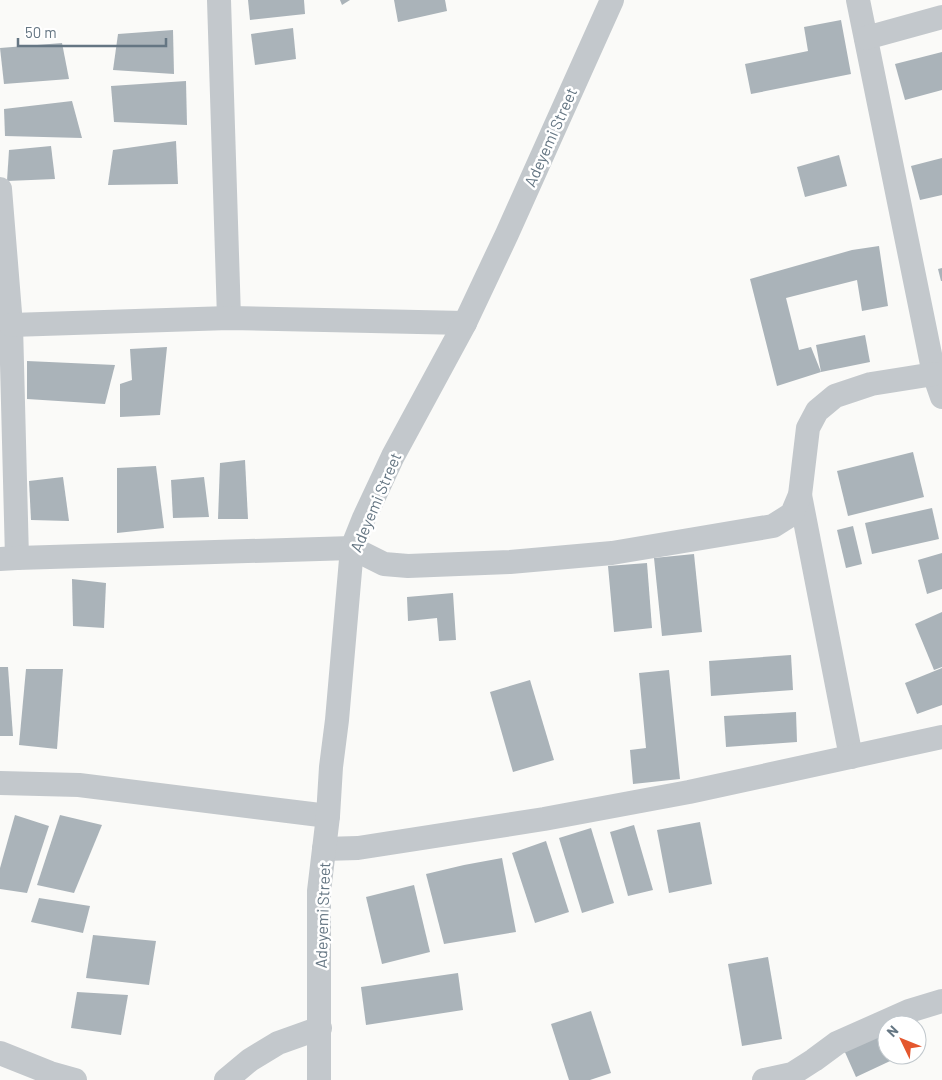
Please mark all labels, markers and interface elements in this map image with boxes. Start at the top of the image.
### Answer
scale bar [18,15,165,47]
text: 50 m [25,23,57,41]
street label: Adeyemi Street [520,85,580,189]
street label: Adeyemi Street [345,449,405,555]
street label: Adeyemi Street [311,862,333,968]
north arrow [877,1015,927,1065]
text: N [883,1022,902,1040]

